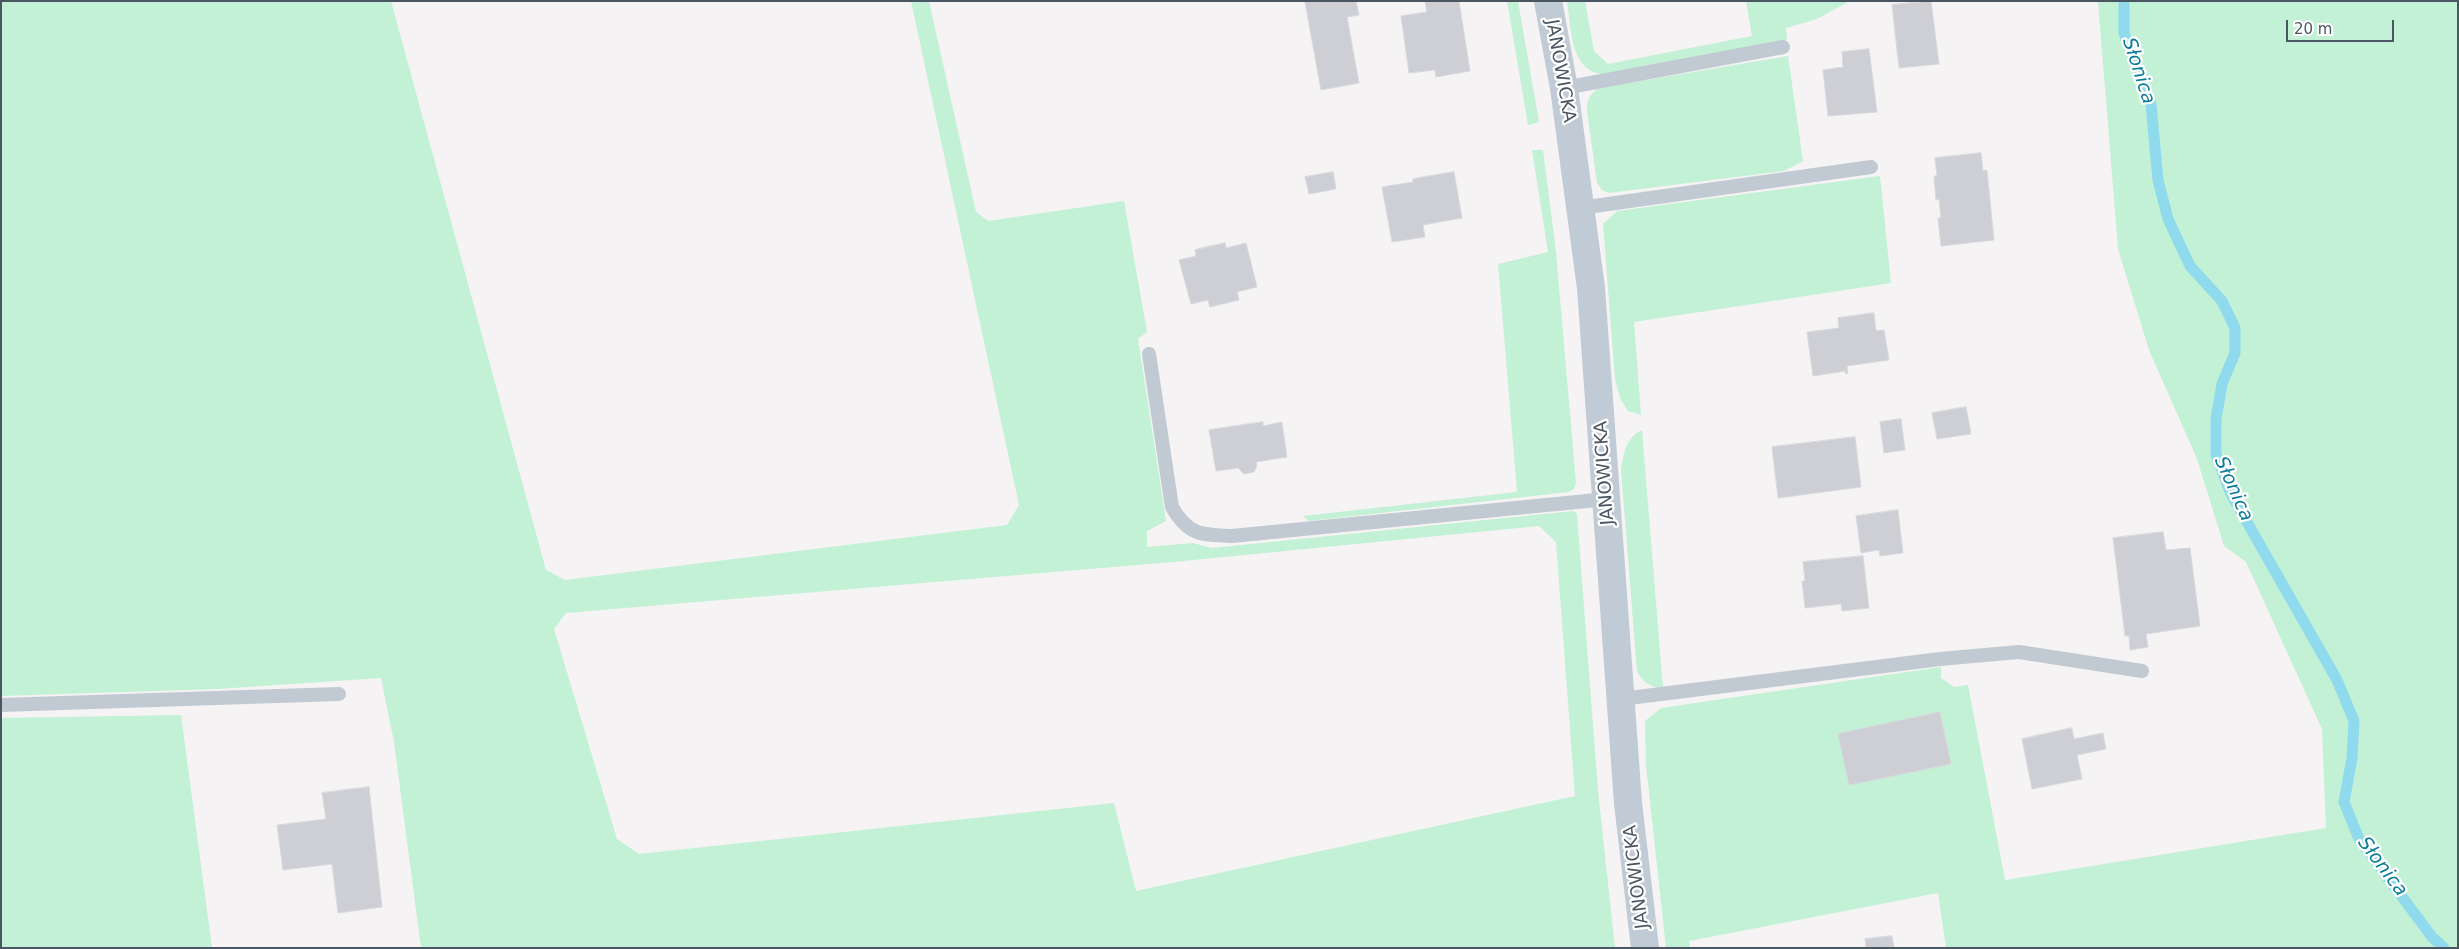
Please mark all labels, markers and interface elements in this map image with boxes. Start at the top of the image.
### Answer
scale bar [2289,10,2396,42]
street label: JANOWICKA [1540,18,1580,124]
text: 20 m [2294,20,2332,38]
water label: Słonica [2117,35,2159,107]
street label: JANOWICKA [1591,420,1619,526]
water label: Słonica [2209,453,2257,525]
street label: JANOWICKA [1620,824,1654,930]
water label: Słonica [2352,833,2412,901]

